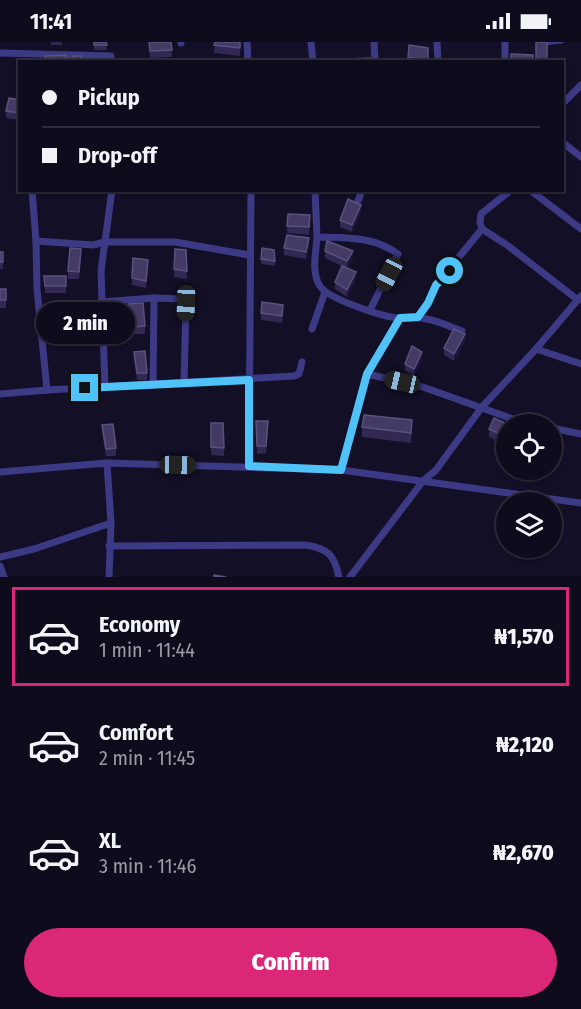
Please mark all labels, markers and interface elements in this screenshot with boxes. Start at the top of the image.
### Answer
text: 11:41 [30,8,72,35]
text: Pickup [78,84,140,111]
text: Drop-off [78,142,157,169]
car [373,254,405,294]
route start [436,257,463,284]
car [176,285,196,321]
callout: 2 min [36,301,134,343]
text: 2 min [63,311,108,335]
car [382,369,422,395]
route end [71,374,98,401]
map controls [496,414,562,558]
button: locate [496,414,562,480]
car [160,456,196,474]
button: layers [496,492,562,558]
icon: car [27,610,81,664]
text: Economy [99,611,180,638]
text: ₦1,570 [494,623,554,650]
text: 1 min · 11:44 [99,638,195,662]
icon: car [27,718,81,772]
text: Comfort [99,719,173,746]
text: ₦2,120 [496,731,554,758]
text: 2 min · 11:45 [99,746,195,770]
icon: car [27,826,81,880]
text: XL [99,827,121,854]
text: ₦2,670 [493,839,554,866]
text: 3 min · 11:46 [99,854,196,878]
button: Confirm [24,928,557,997]

